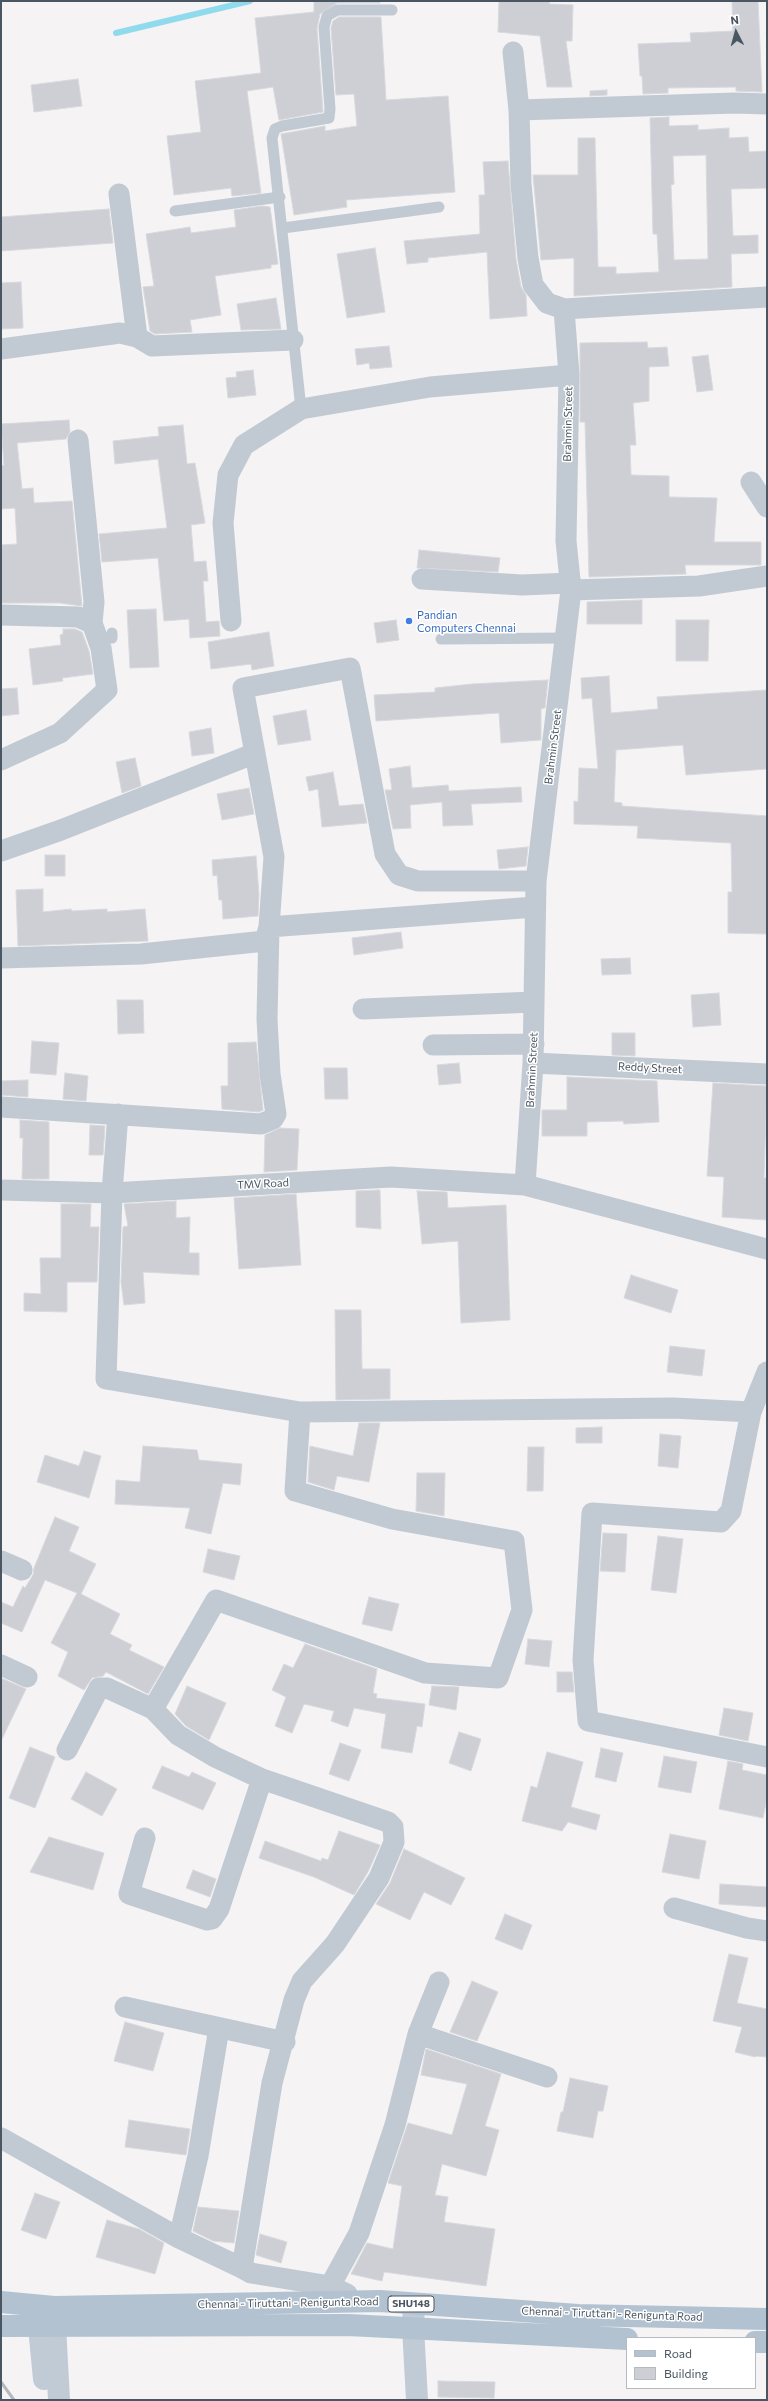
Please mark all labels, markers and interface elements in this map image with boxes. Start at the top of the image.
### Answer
north arrow [716,12,756,52]
text: N [730,13,739,26]
street label: Brahmin Street [561,386,575,462]
place label: Pandian Computers Chennai [417,608,516,634]
marker: Pandian Computers Chennai [404,616,414,626]
street label: Brahmin Street [542,709,564,785]
street label: Brahmin Street [523,1032,541,1108]
street label: Reddy Street [617,1060,683,1076]
street label: TMV Road [237,1176,289,1192]
street label: Chennai - Tiruttani - Renigunta Road [197,2295,379,2311]
road number: SHU148 [388,2296,434,2312]
street label: Chennai - Tiruttani - Renigunta Road [521,2304,703,2324]
legend [626,2337,756,2389]
text: Road [664,2346,692,2360]
text: Building [664,2366,708,2380]

